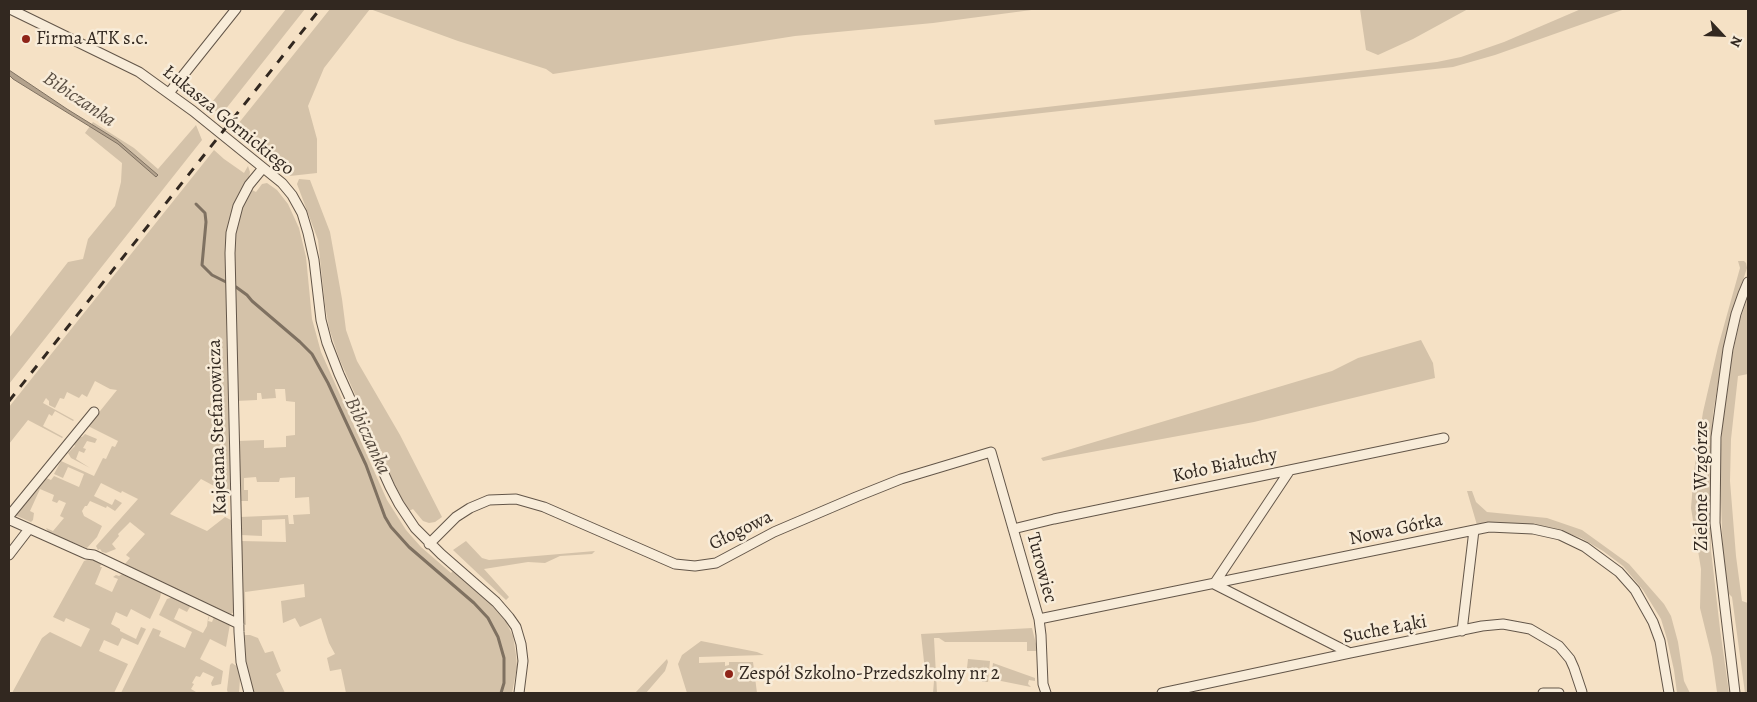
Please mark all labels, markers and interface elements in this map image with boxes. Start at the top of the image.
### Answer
north arrow [1697,10,1747,60]
place label: Firma ATK s.c. [36,28,149,50]
marker: Firma ATK s.c. [20,33,32,45]
text: N [1725,33,1747,50]
street label: Łukasza Górnickiego [158,61,298,181]
water label: Bibiczanka [38,67,120,133]
street label: Kajetana Stefanowicza [204,339,232,515]
water label: Bibiczanka [339,394,395,478]
street label: Zielone Wzgórze [1691,421,1713,551]
street label: Koło Białuchy [1171,444,1279,488]
street label: Głogowa [706,506,776,556]
street label: Nowa Górka [1347,509,1445,551]
street label: Turowiec [1021,530,1061,606]
street label: Suche Łąki [1341,611,1429,649]
place label: Zespół Szkolno-Przedszkolny nr 2 [739,663,1000,685]
marker: Zespół Szkolno-Przedszkolny nr 2 [723,668,735,680]

